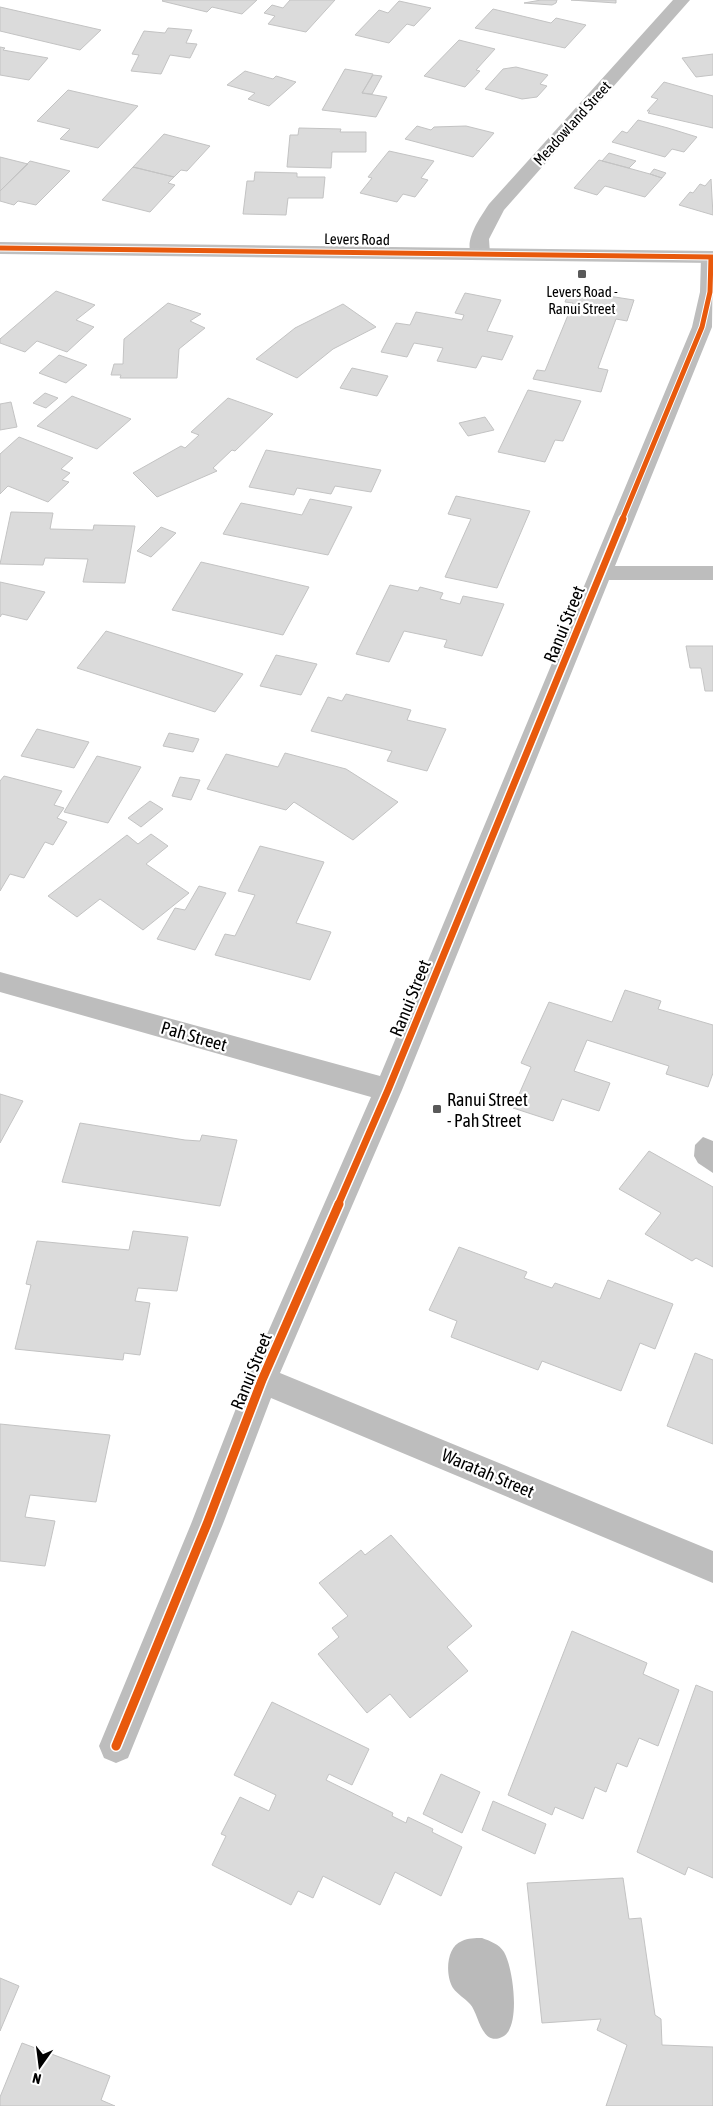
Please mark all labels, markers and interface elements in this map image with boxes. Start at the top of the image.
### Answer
street label: Meadowland Street [530,78,614,168]
street label: Levers Road [324,230,390,248]
marker: Levers Road - Ranui Street [576,268,588,280]
place label: Levers Road - Ranui Street [546,283,618,317]
street label: Ranui Street [539,583,589,665]
street label: Ranui Street [385,957,435,1039]
street label: Pah Street [159,1017,229,1055]
place label: Ranui Street - Pah Street [447,1089,528,1131]
marker: Ranui Street - Pah Street [431,1103,443,1115]
street label: Ranui Street [226,1330,276,1412]
street label: Waratah Street [439,1444,537,1502]
north arrow [15,2041,65,2091]
text: N [31,2070,43,2087]

